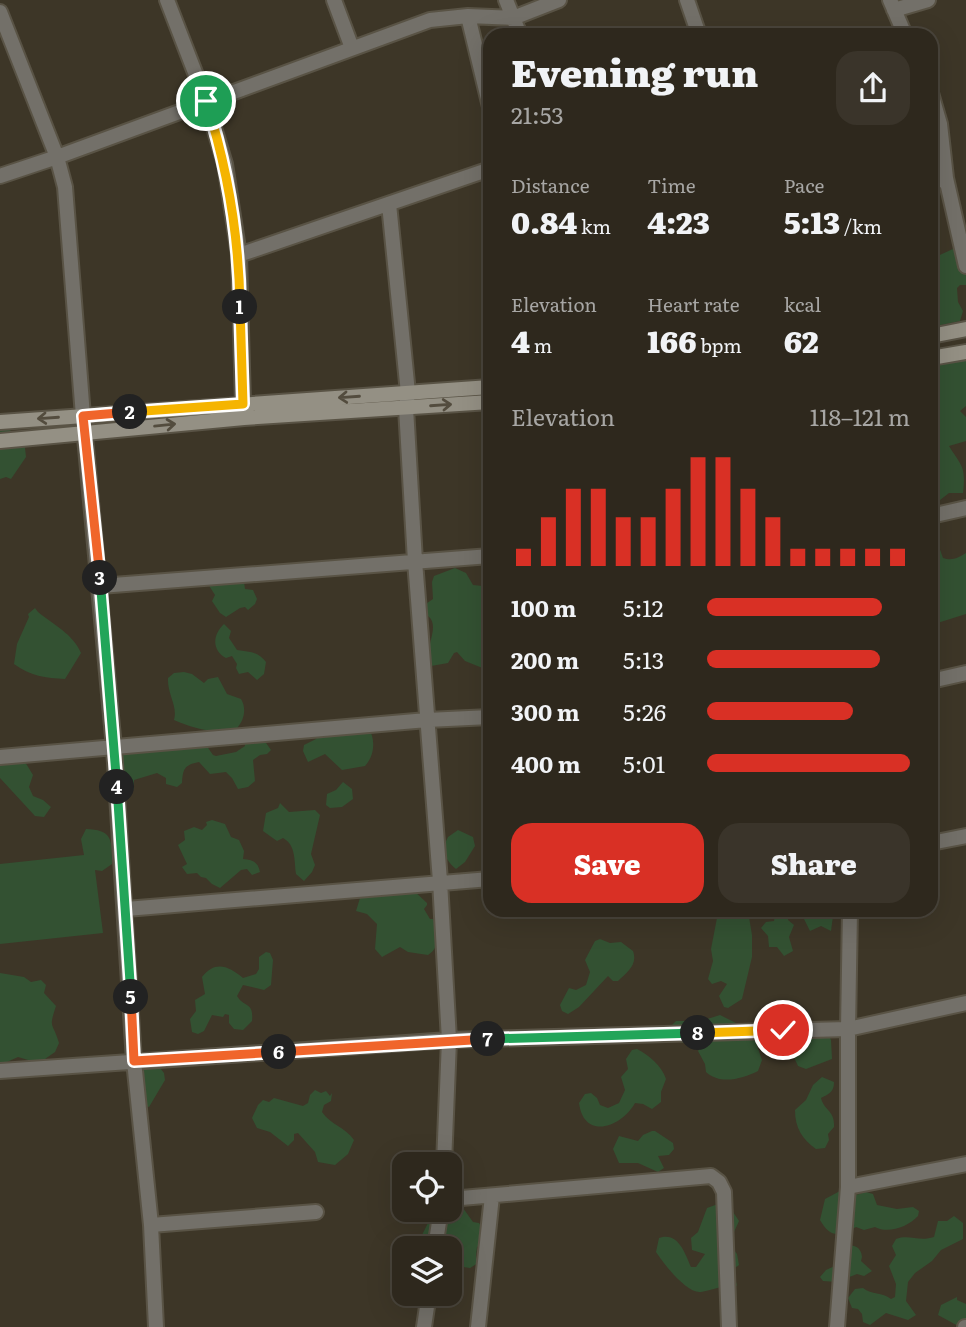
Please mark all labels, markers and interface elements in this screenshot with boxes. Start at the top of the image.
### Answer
text: Evening run [511,42,758,99]
button: share [836,51,910,125]
pin [176,71,236,131]
icon: arrive [187,82,225,120]
text: 21:53 [511,97,564,131]
text: Distance [511,171,590,199]
text: Time [647,171,696,199]
text: Pace [784,171,824,199]
text: 0.84 [511,199,577,243]
text: 4:23 [647,199,710,243]
text: 5:13 [784,199,840,243]
text: km [577,212,611,240]
text: /km [840,212,882,240]
pin: 1 [222,290,258,324]
text: Elevation [511,290,597,318]
text: Heart rate [647,290,740,318]
text: kcal [784,290,821,318]
text: 1 [236,292,243,320]
text: 4 [511,318,530,362]
text: 166 [647,318,697,362]
text: 62 [784,318,819,362]
text: m [530,331,552,359]
text: bpm [697,331,742,359]
one-way arrow [338,391,360,404]
pin: 2 [113,394,148,430]
text: 2 [124,397,135,425]
one-way arrow [429,399,452,412]
text: Elevation [511,399,615,433]
text: 118–121 m [810,399,910,433]
one-way arrow [38,412,60,425]
one-way arrow [154,419,176,432]
pin: 3 [82,560,118,596]
text: 3 [94,563,105,591]
text: 100 m [511,590,576,624]
text: 5:12 [623,590,663,624]
text: 200 m [511,642,579,676]
text: 5:13 [623,642,664,676]
text: 300 m [511,694,580,728]
text: 5:26 [623,694,666,728]
text: 400 m [511,746,581,780]
text: 5:01 [623,746,665,780]
pin: 4 [100,770,134,804]
text: 4 [111,772,122,800]
button: Save [511,823,704,903]
button: Share [718,823,910,903]
pin: 5 [114,979,148,1014]
text: 5 [125,982,136,1010]
pin [753,1000,813,1060]
icon: check [764,1011,802,1049]
pin: 8 [680,1016,716,1050]
text: 8 [692,1018,703,1046]
pin: 7 [470,1021,505,1056]
text: 7 [482,1024,493,1052]
pin: 6 [262,1034,296,1070]
text: 6 [273,1037,284,1065]
map controls [392,1152,462,1306]
button: locate [392,1152,462,1222]
button: layers [392,1236,462,1306]

